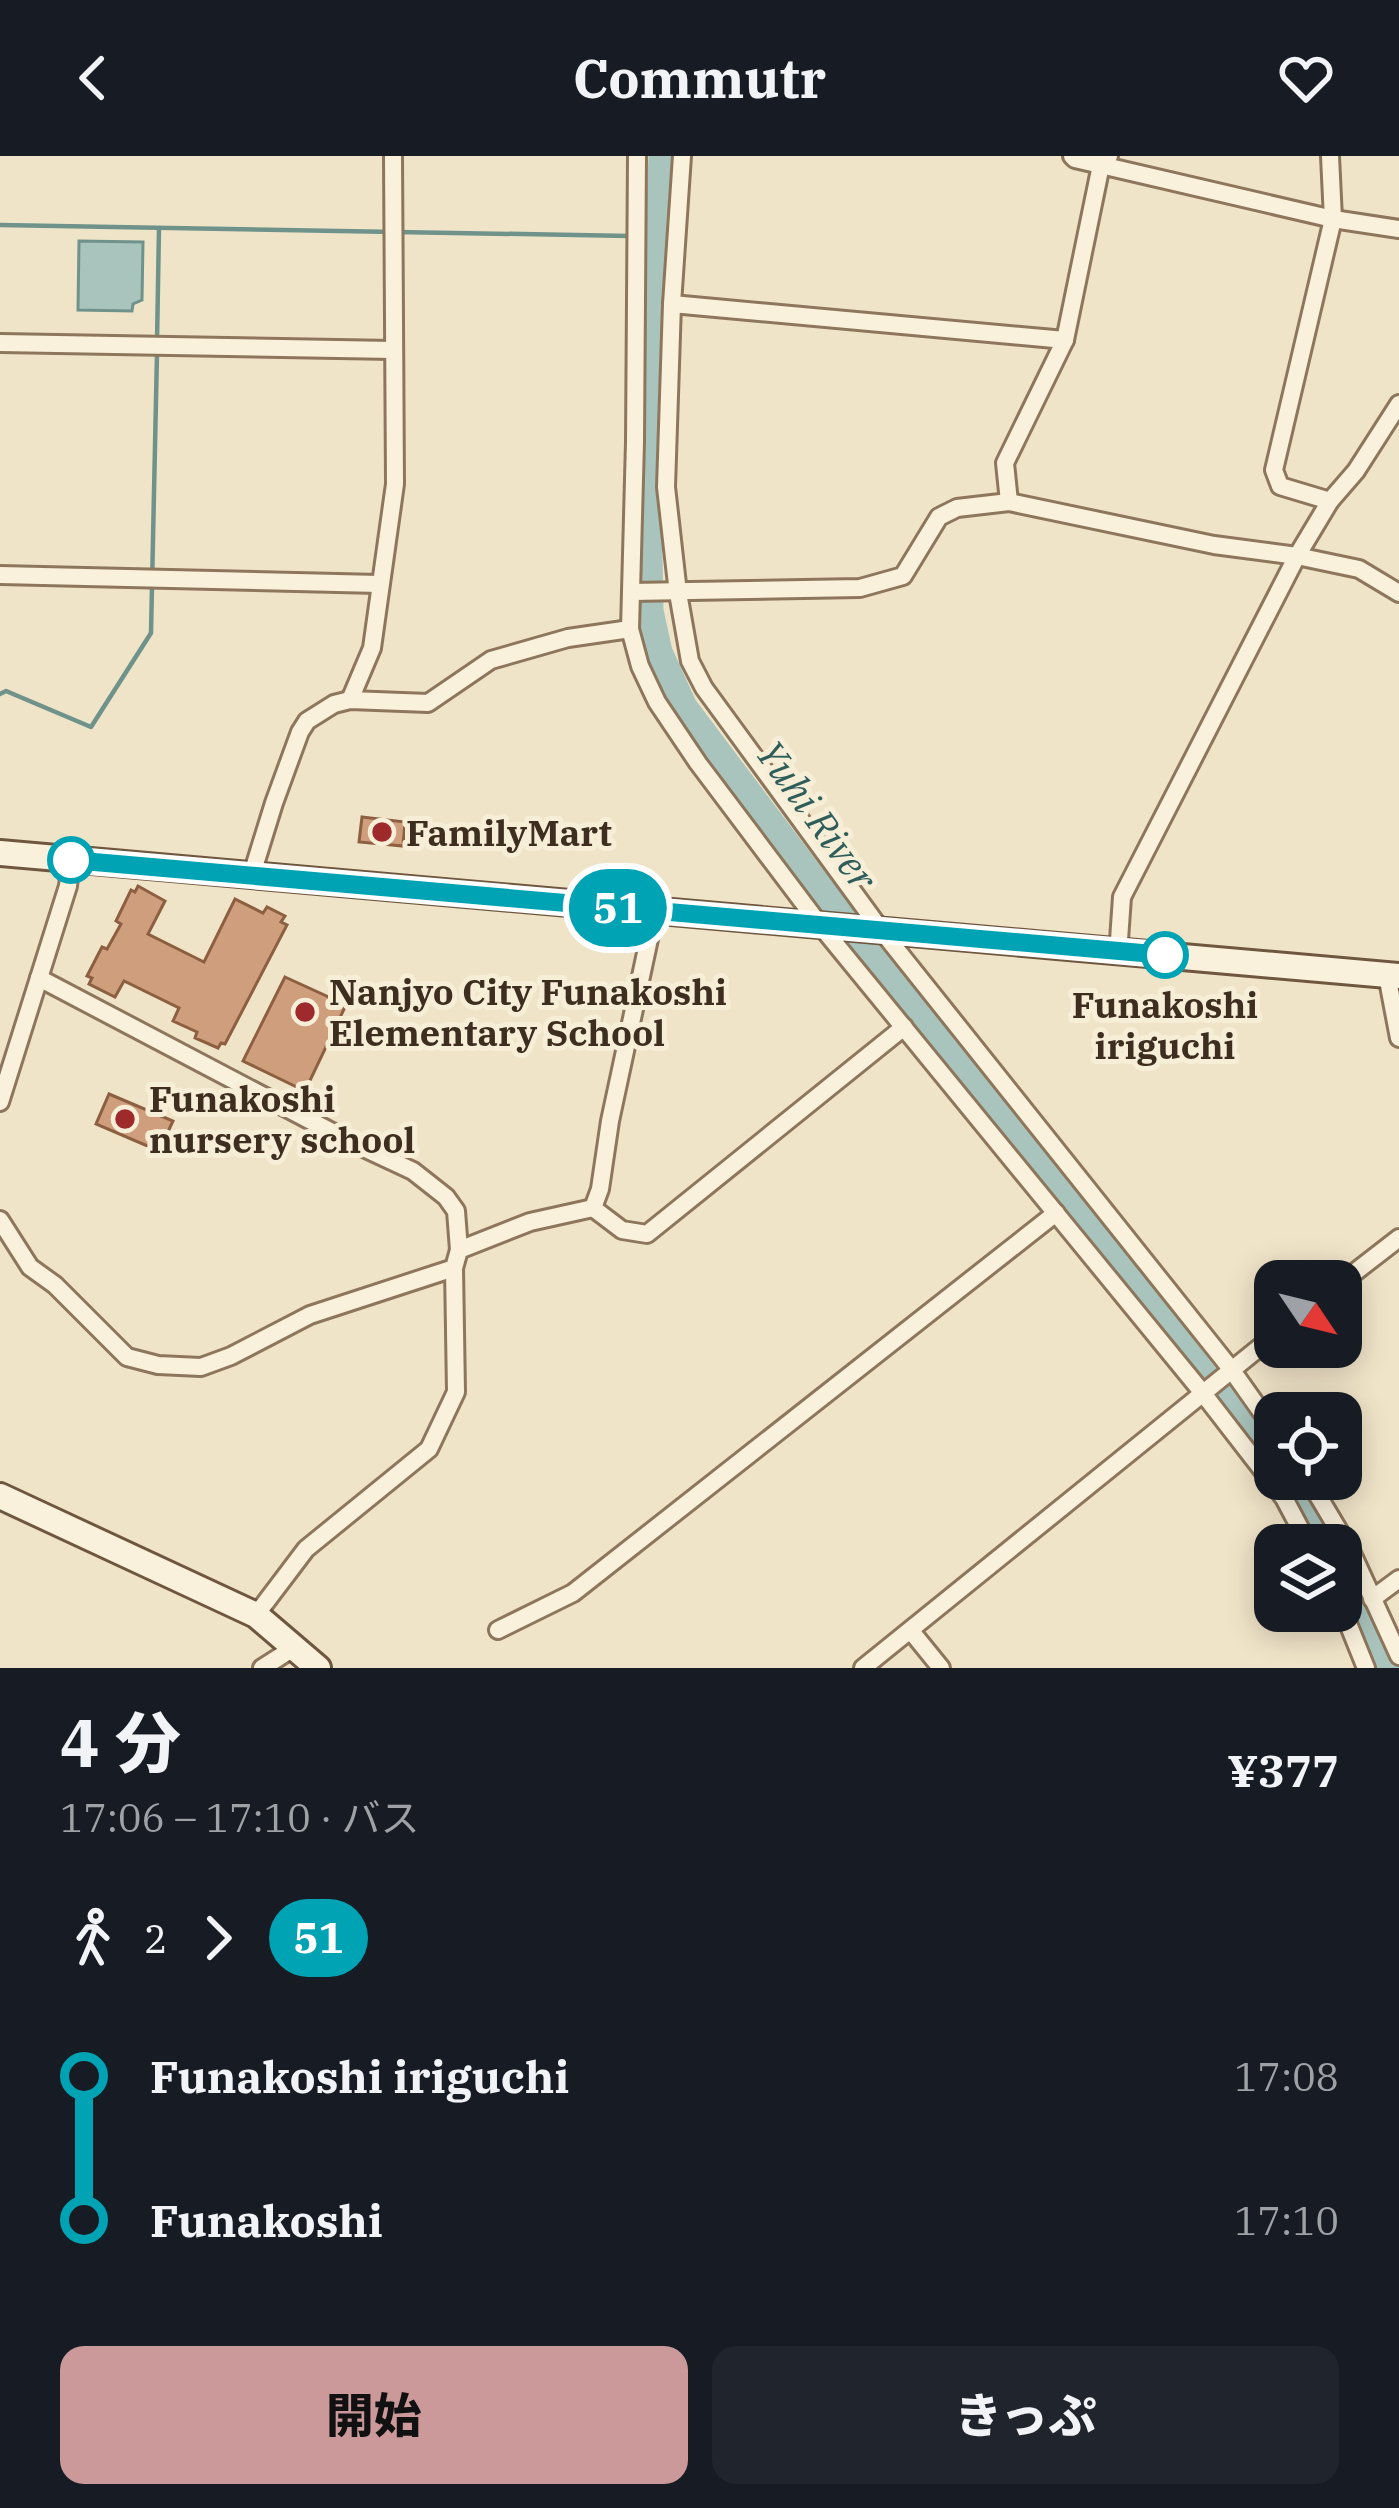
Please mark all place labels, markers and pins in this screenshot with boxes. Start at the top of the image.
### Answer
place label: FamilyMart [406,809,612,856]
marker: FamilyMart [369,819,395,845]
unlabelled marker [49,838,93,882]
marker: Funakoshi iriguchi [1143,933,1187,977]
place label: Nanjyo City Funakoshi Elementary School [329,968,727,1056]
place label: Funakoshi iriguchi [1072,981,1258,1069]
marker: Nanjyo City Funakoshi Elementary School [292,999,318,1025]
place label: Funakoshi nursery school [149,1075,415,1163]
marker: Funakoshi nursery school [112,1106,138,1132]

